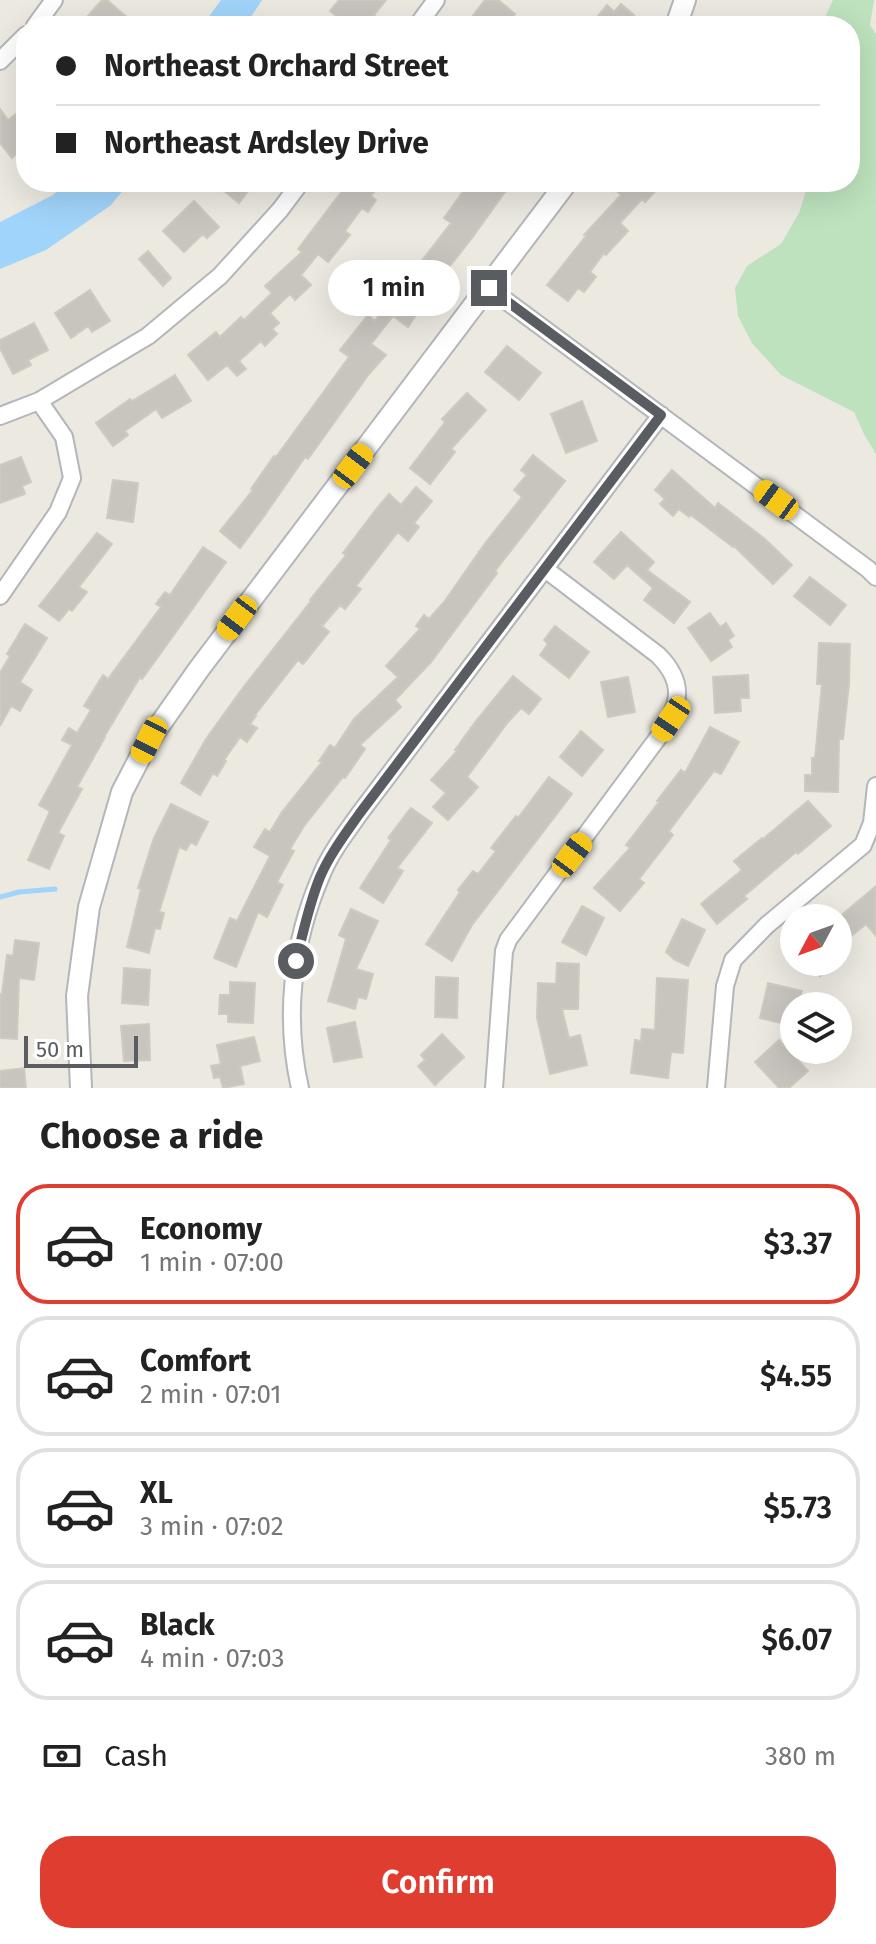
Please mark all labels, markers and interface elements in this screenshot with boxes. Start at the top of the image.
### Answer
text: Northeast Orchard Street [104,48,449,84]
text: Northeast Ardsley Drive [104,125,429,161]
callout: 1 min [329,260,461,316]
route end [471,270,507,306]
text: 1 min [363,272,425,303]
car [329,440,377,492]
car [750,476,802,524]
car [213,592,261,644]
car [648,692,694,746]
car [127,713,171,767]
car [548,829,596,881]
north arrow [780,904,852,976]
map controls [780,904,852,1064]
route start [278,943,314,979]
button: layers [780,992,852,1064]
scale bar [24,1032,138,1068]
text: 50 m [36,1036,84,1063]
text: Choose a ride [40,1114,263,1158]
icon: car [44,1208,116,1280]
text: Economy [140,1211,262,1247]
text: $3.37 [763,1226,832,1262]
text: 1 min · 07:00 [140,1247,284,1278]
icon: car [44,1340,116,1412]
text: Comfort [140,1343,251,1379]
text: $4.55 [760,1358,832,1394]
text: 2 min · 07:01 [140,1379,282,1410]
icon: car [44,1472,116,1544]
text: XL [140,1475,173,1511]
text: $5.73 [764,1490,832,1526]
text: 3 min · 07:02 [140,1511,284,1542]
icon: car [44,1604,116,1676]
text: Black [140,1607,215,1643]
text: $6.07 [762,1622,832,1658]
text: 4 min · 07:03 [140,1643,285,1674]
icon: cash [40,1734,84,1778]
text: Cash [104,1738,168,1774]
text: 380 m [765,1741,836,1772]
button: Confirm [40,1836,836,1928]

